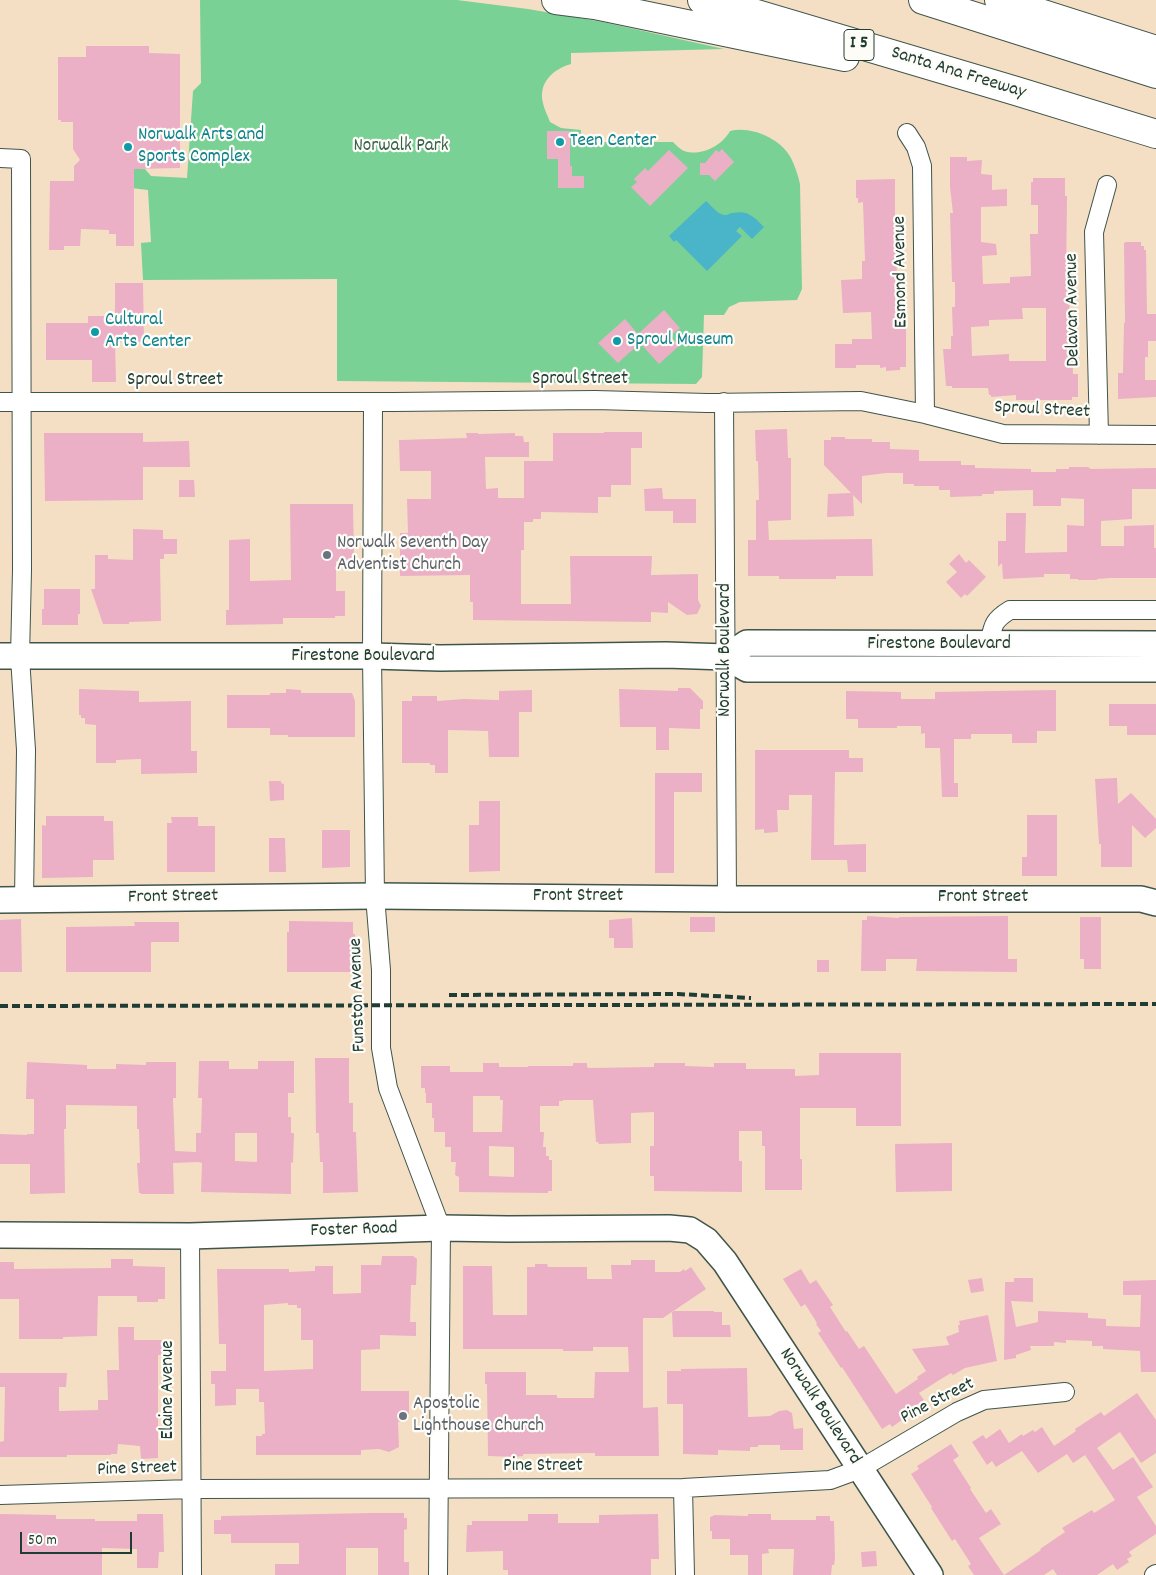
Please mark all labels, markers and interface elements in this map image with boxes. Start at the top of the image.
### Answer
road number: I 5 [844,30,874,60]
street label: Santa Ana Freeway [888,43,1028,105]
place label: Norwalk Arts and Sports Complex [138,125,264,169]
place label: Teen Center [570,131,656,153]
park label: Norwalk Park [353,136,449,158]
marker: Teen Center [554,136,566,148]
marker: Norwalk Arts and Sports Complex [122,141,134,153]
street label: Esmond Avenue [890,216,914,328]
street label: Delavan Avenue [1062,253,1086,367]
place label: Cultural Arts Center [105,310,191,354]
marker: Cultural Arts Center [89,326,101,338]
place label: Sproul Museum [627,330,734,352]
marker: Sproul Museum [611,335,623,347]
street label: Sproul Street [532,369,628,391]
street label: Sproul Street [127,370,223,392]
street label: Sproul Street [994,397,1090,425]
place label: Norwalk Seventh Day Adventist Church [337,533,488,577]
marker: Norwalk Seventh Day Adventist Church [321,549,333,561]
street label: Norwalk Boulevard [715,583,737,717]
street label: Firestone Boulevard [867,634,1011,656]
street label: Firestone Boulevard [291,646,435,668]
street label: Front Street [128,886,218,910]
street label: Front Street [533,886,623,908]
street label: Front Street [938,887,1028,909]
street label: Funston Avenue [346,938,372,1052]
street label: Foster Road [310,1218,398,1244]
street label: Elaine Avenue [158,1340,180,1440]
street label: Norwalk Boulevard [773,1345,865,1469]
street label: Pine Street [897,1374,979,1430]
place label: Apostolic Lighthouse Church [413,1394,544,1438]
marker: Apostolic Lighthouse Church [397,1410,409,1422]
street label: Pine Street [503,1456,583,1478]
street label: Pine Street [97,1457,177,1483]
scale bar [22,1522,135,1554]
text: 50 m [28,1530,57,1552]

